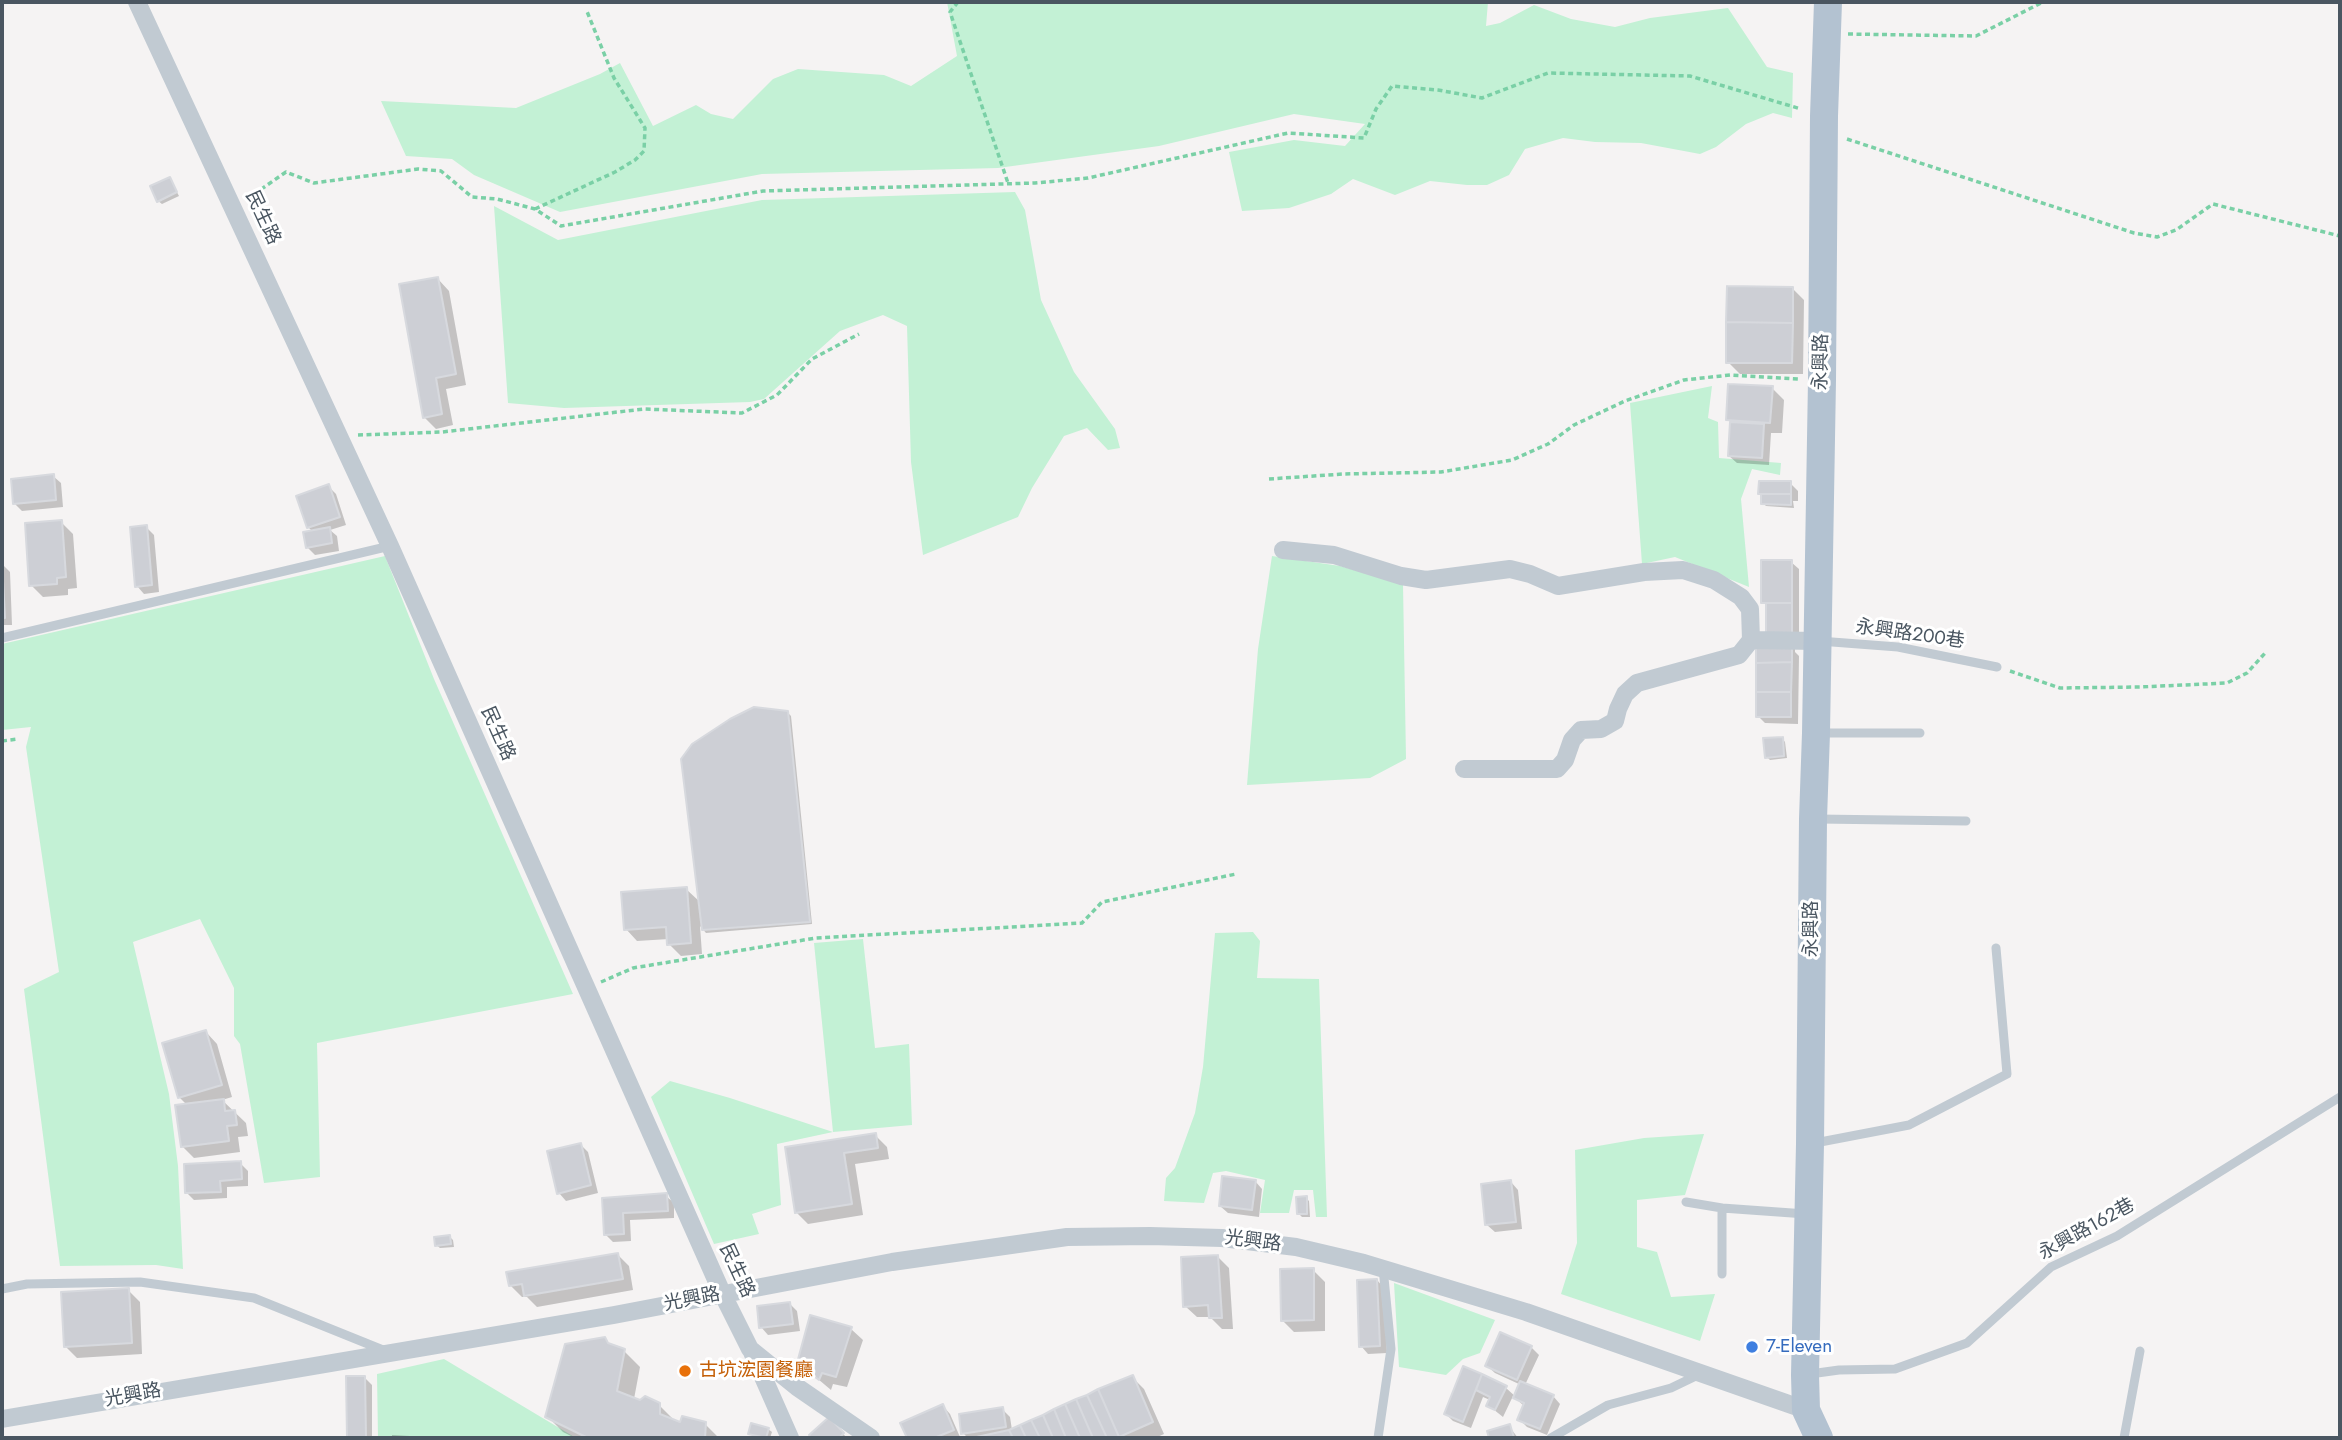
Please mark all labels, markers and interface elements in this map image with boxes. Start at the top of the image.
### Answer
street label: 民生路 [240,187,284,249]
street label: 永興路 [1810,333,1834,391]
street label: 永興路200巷 [1854,616,1966,654]
street label: 民生路 [475,703,519,765]
street label: 永興路 [1801,901,1823,957]
street label: 永興路162巷 [2035,1194,2139,1266]
street label: 光興路 [1223,1227,1283,1257]
street label: 民生路 [714,1240,758,1302]
street label: 光興路 [662,1283,722,1317]
place label: 7-Eleven [1766,1336,1832,1358]
marker: 7-Eleven [1744,1339,1760,1355]
place label: 古坑浤園餐廳 [699,1360,813,1382]
marker: 古坑浤園餐廳 [677,1363,693,1379]
street label: 光興路 [103,1380,163,1412]

